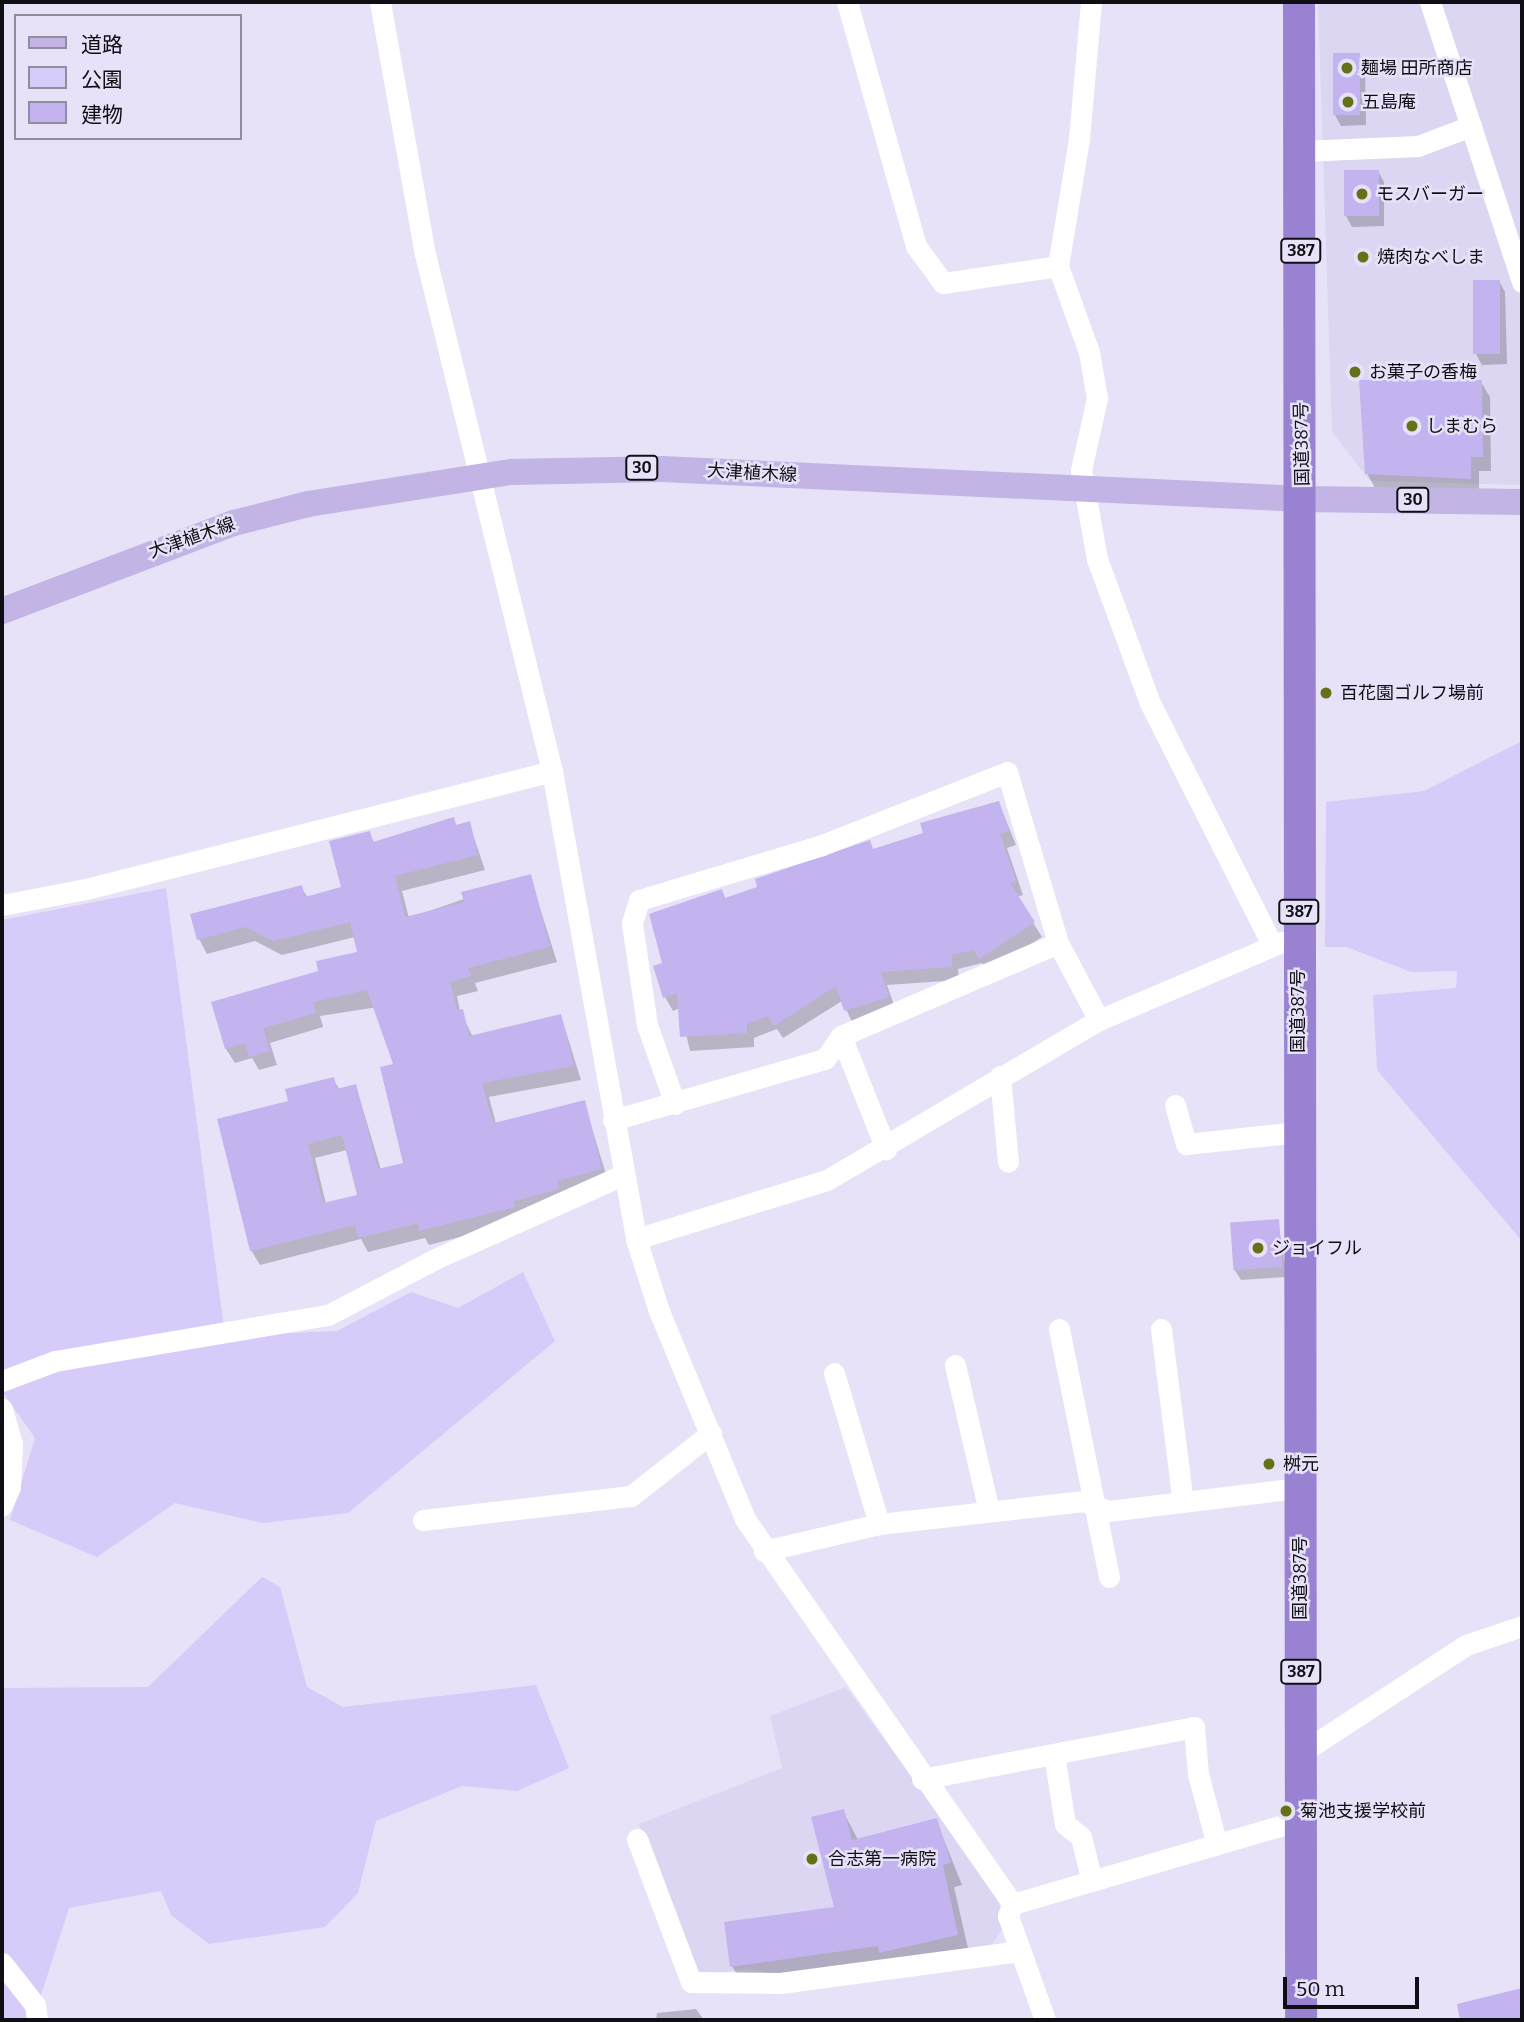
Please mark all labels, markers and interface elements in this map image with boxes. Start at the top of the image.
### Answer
legend [14,14,242,140]
text: 道路 [81,32,123,58]
place label: 麺場 田所商店 [1361,57,1473,79]
marker: 麺場 田所商店 [1339,60,1355,76]
text: 公園 [81,67,123,93]
place label: 五島庵 [1362,91,1416,113]
marker: 五島庵 [1340,94,1356,110]
text: 建物 [81,102,123,128]
place label: モスバーガー [1376,183,1484,205]
marker: モスバーガー [1354,186,1370,202]
road number: 387 [1280,238,1322,264]
place label: 焼肉なべしま [1377,246,1485,268]
marker: 焼肉なべしま [1355,249,1371,265]
place label: お菓子の香梅 [1369,361,1477,383]
marker: お菓子の香梅 [1347,364,1363,380]
street label: 国道387号 [1290,402,1314,486]
place label: しまむら [1426,415,1498,437]
marker: しまむら [1404,418,1420,434]
road number: 30 [624,456,660,481]
street label: 大津植木線 [706,460,798,486]
road number: 30 [1396,488,1430,512]
street label: 大津植木線 [146,513,238,563]
place label: 百花園ゴルフ場前 [1340,682,1484,704]
marker: 百花園ゴルフ場前 [1318,685,1334,701]
road number: 387 [1278,900,1320,924]
street label: 国道387号 [1287,969,1309,1053]
place label: ジョイフル [1272,1237,1362,1259]
marker: ジョイフル [1250,1240,1266,1256]
place label: 桝元 [1283,1453,1319,1475]
marker: 桝元 [1261,1456,1277,1472]
street label: 国道387号 [1289,1536,1311,1620]
road number: 387 [1280,1660,1322,1684]
place label: 菊池支援学校前 [1300,1800,1426,1822]
marker: 菊池支援学校前 [1278,1803,1294,1819]
place label: 合志第一病院 [828,1848,936,1870]
marker: 合志第一病院 [802,1849,822,1869]
scale bar [1286,1962,1422,2006]
text: 50 m [1296,1976,1345,2002]

